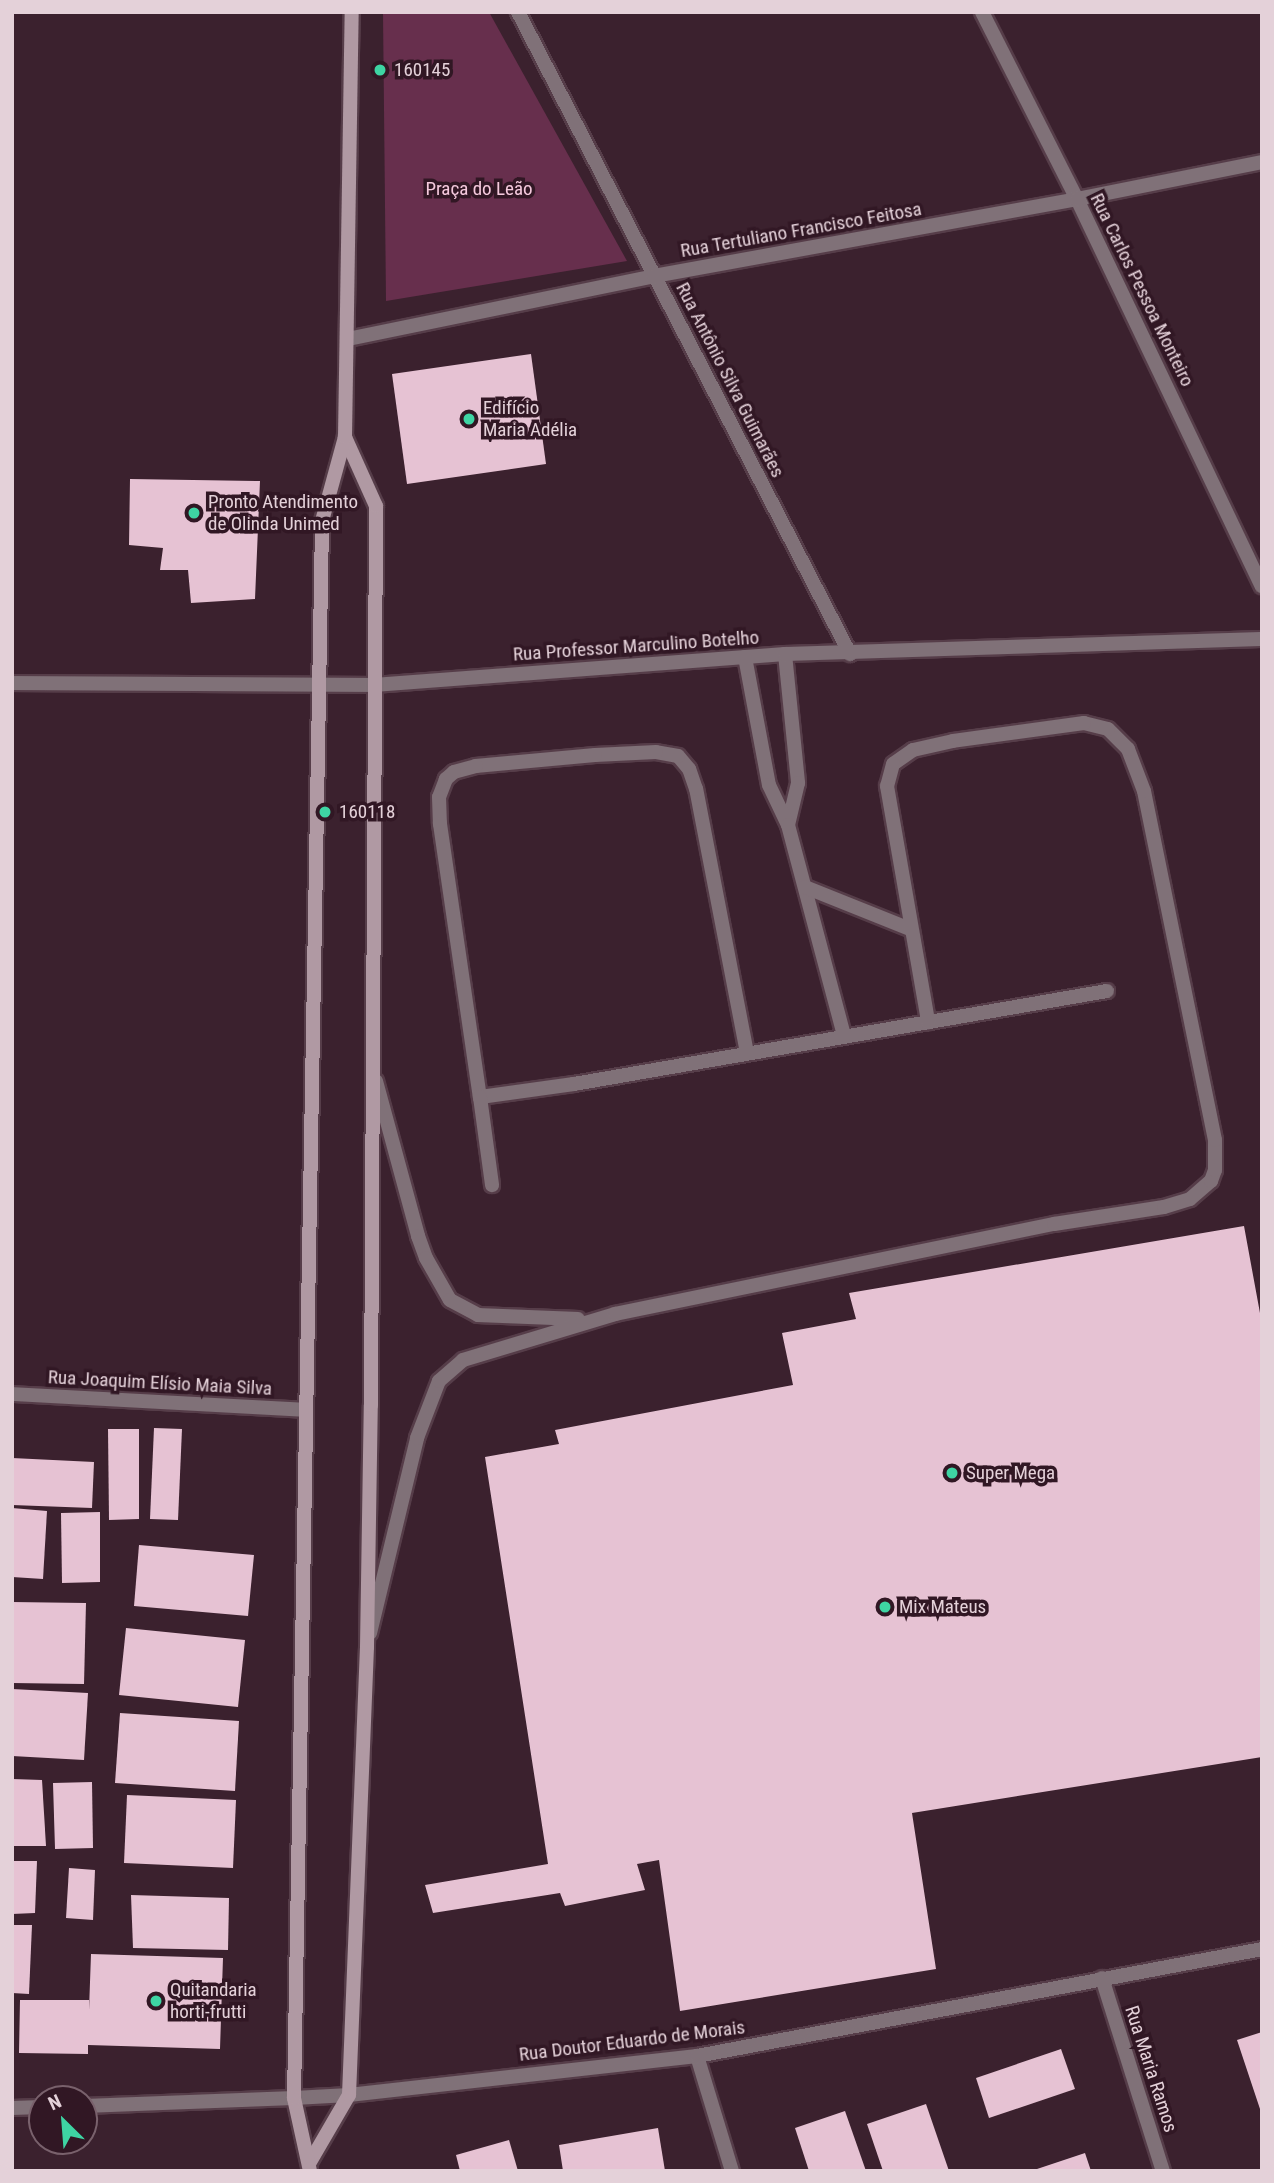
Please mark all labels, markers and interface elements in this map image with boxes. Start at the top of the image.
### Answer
place label: 160145 [394,59,450,81]
marker: 160145 [372,62,388,78]
park label: Praça do Leão [425,178,533,200]
street label: Rua Carlos Pessoa Monteiro [1085,190,1199,390]
street label: Rua Tertuliano Francisco Feitosa [679,198,923,262]
street label: Rua Antônio Silva Guimarães [671,279,789,481]
place label: Edifício Maria Adélia [483,397,577,441]
marker: Edifício Maria Adélia [461,411,477,427]
place label: Pronto Atendimento de Olinda Unimed [208,491,358,535]
marker: Pronto Atendimento de Olinda Unimed [186,505,202,521]
street label: Rua Professor Marculino Botelho [512,626,760,666]
place label: 160118 [339,801,395,823]
marker: 160118 [317,804,333,820]
street label: Rua Joaquim Elísio Maia Silva [47,1366,273,1400]
place label: Super Mega [966,1462,1055,1484]
marker: Super Mega [944,1465,960,1481]
place label: Mix Mateus [899,1596,986,1618]
marker: Mix Mateus [877,1599,893,1615]
place label: Quitandaria horti-frutti [170,1979,257,2023]
marker: Quitandaria horti-frutti [148,1993,164,2009]
street label: Rua Maria Ramos [1120,2003,1182,2135]
street label: Rua Doutor Eduardo de Morais [518,2016,746,2066]
north arrow [28,2085,98,2155]
text: N [45,2089,65,2115]

